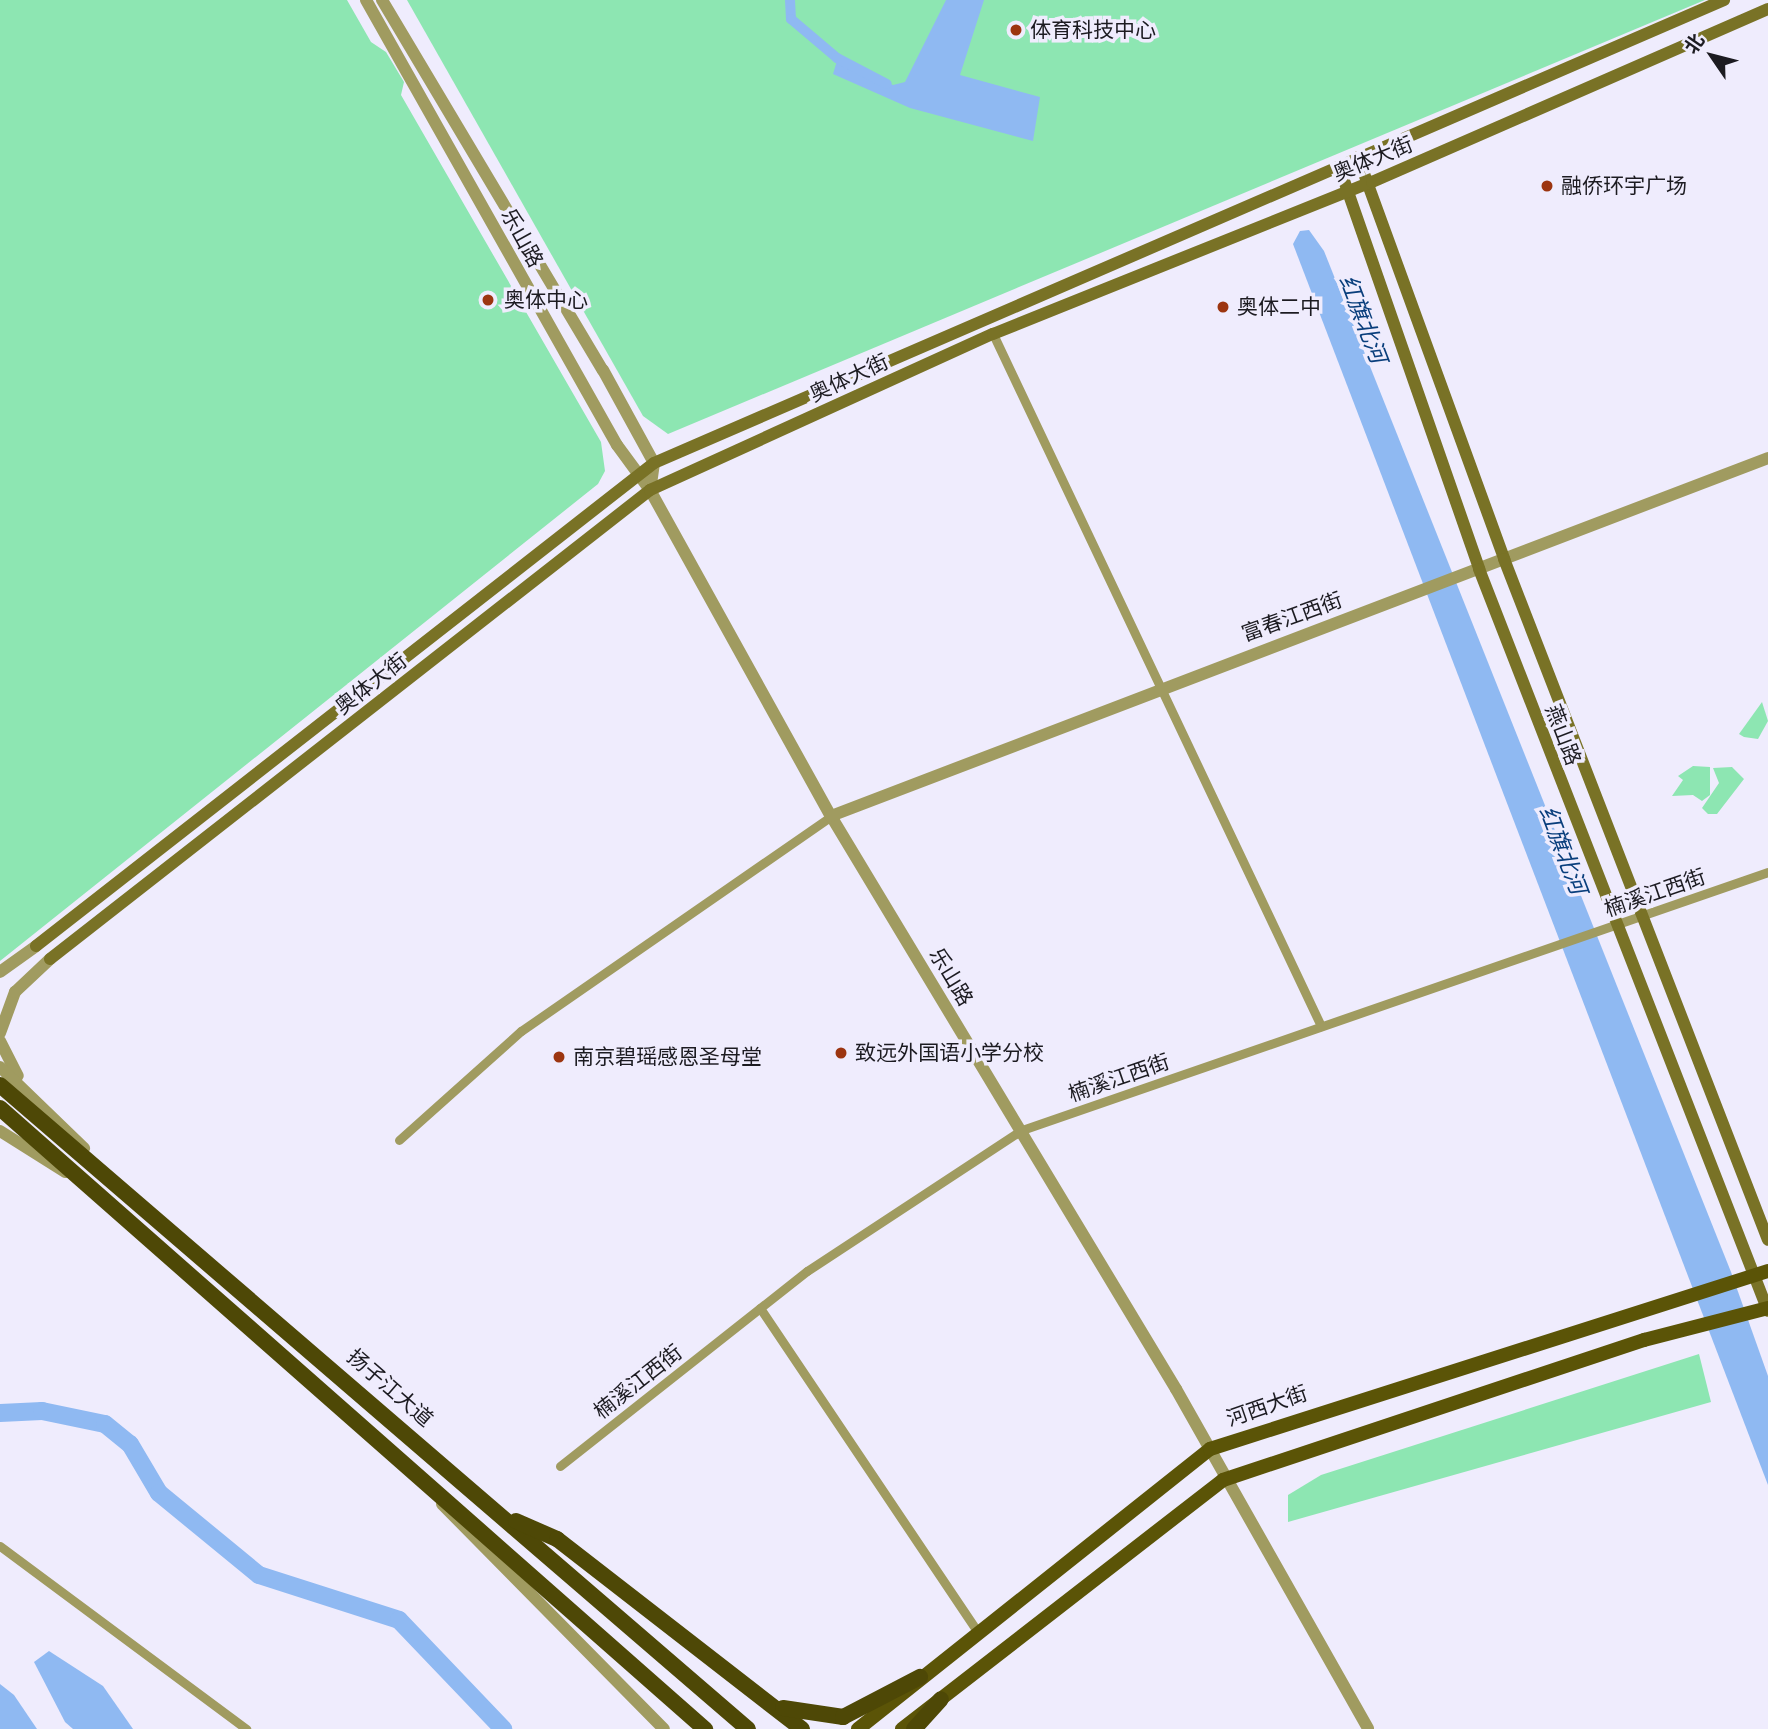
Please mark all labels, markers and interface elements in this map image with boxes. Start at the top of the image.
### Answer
place label: 体育科技中心 [1030,17,1156,43]
north arrow [1677,21,1747,91]
marker: 体育科技中心 [1008,22,1024,38]
text: 北 [1680,30,1708,57]
street label: 奥体大街 [1329,132,1417,186]
place label: 融侨环宇广场 [1561,173,1687,199]
marker: 融侨环宇广场 [1539,178,1555,194]
street label: 乐山路 [496,204,548,272]
water label: 红旗北河 [1334,271,1392,367]
place label: 奥体中心 [504,287,588,313]
marker: 奥体中心 [478,290,498,310]
place label: 奥体二中 [1237,294,1321,320]
marker: 奥体二中 [1215,299,1231,315]
street label: 奥体大街 [806,349,892,407]
street label: 富春江西街 [1238,587,1346,647]
street label: 奥体大街 [330,648,412,720]
street label: 燕山路 [1540,701,1586,769]
water label: 红旗北河 [1534,802,1592,898]
street label: 楠溪江西街 [1601,864,1709,922]
street label: 乐山路 [924,944,978,1010]
place label: 致远外国语小学分校 [855,1040,1044,1066]
place label: 南京碧瑶感恩圣母堂 [573,1044,762,1070]
marker: 致远外国语小学分校 [833,1045,849,1061]
marker: 南京碧瑶感恩圣母堂 [551,1049,567,1065]
street label: 楠溪江西街 [1065,1049,1173,1107]
street label: 楠溪江西街 [589,1340,687,1424]
street label: 扬子江大道 [342,1344,438,1432]
street label: 河西大街 [1223,1380,1311,1432]

